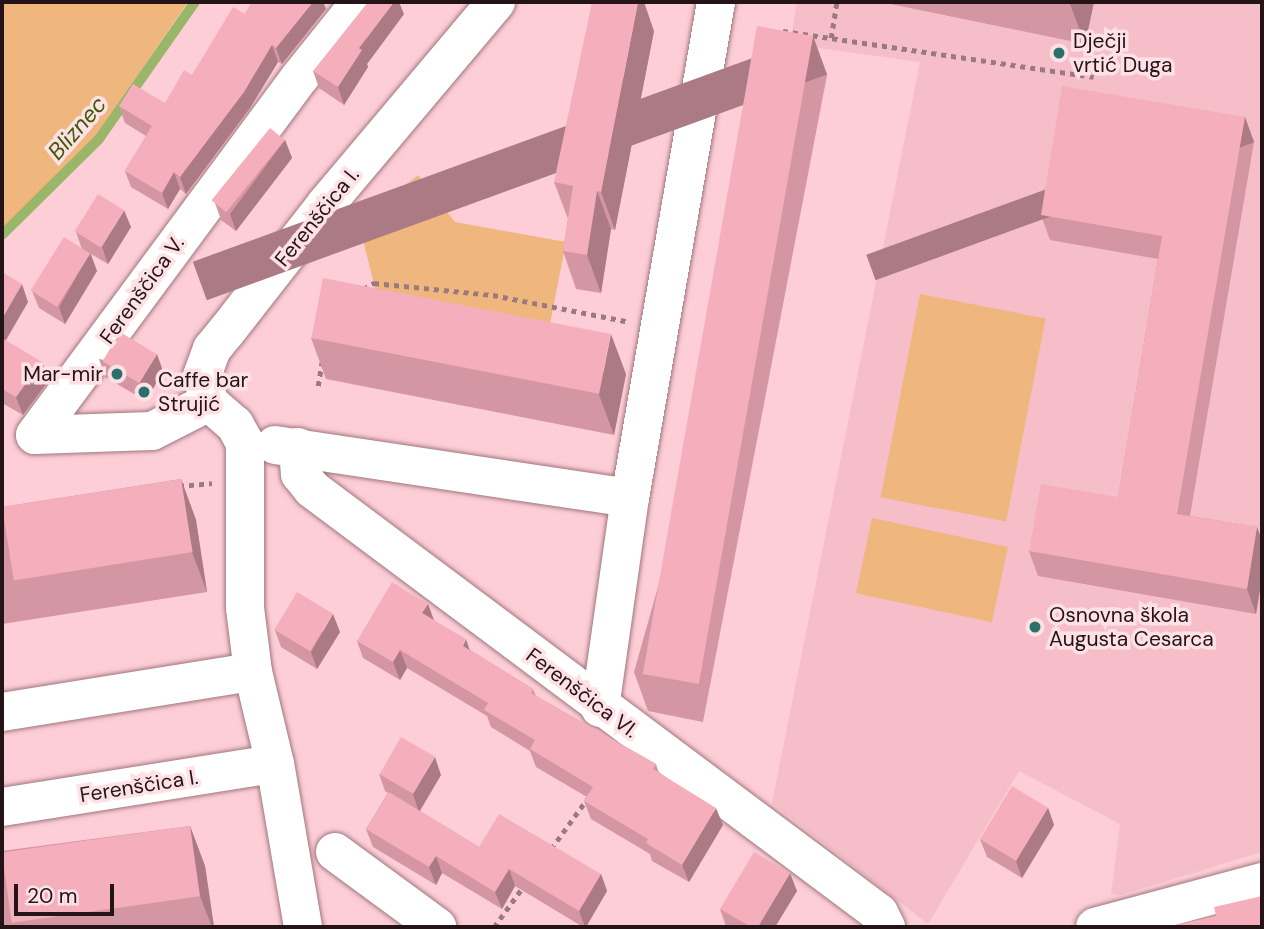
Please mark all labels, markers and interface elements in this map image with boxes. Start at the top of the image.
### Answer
place label: Dječji vrtić Duga [1073,28,1172,78]
marker: Dječji vrtić Duga [1051,45,1067,61]
water label: Bliznec [42,91,112,165]
street label: Ferenščica I. [270,163,364,271]
street label: Ferenščica V. [94,231,190,349]
place label: Mar-mir [23,361,103,387]
marker: Mar-mir [109,366,125,382]
place label: Caffe bar Strujić [158,367,248,417]
marker: Caffe bar Strujić [136,384,152,400]
place label: Osnovna škola Augusta Cesarca [1049,602,1214,652]
marker: Osnovna škola Augusta Cesarca [1027,619,1043,635]
street label: Ferenščica VI. [521,643,643,743]
street label: Ferenščica I. [78,764,200,808]
scale bar [18,870,117,914]
text: 20 m [27,882,78,910]

